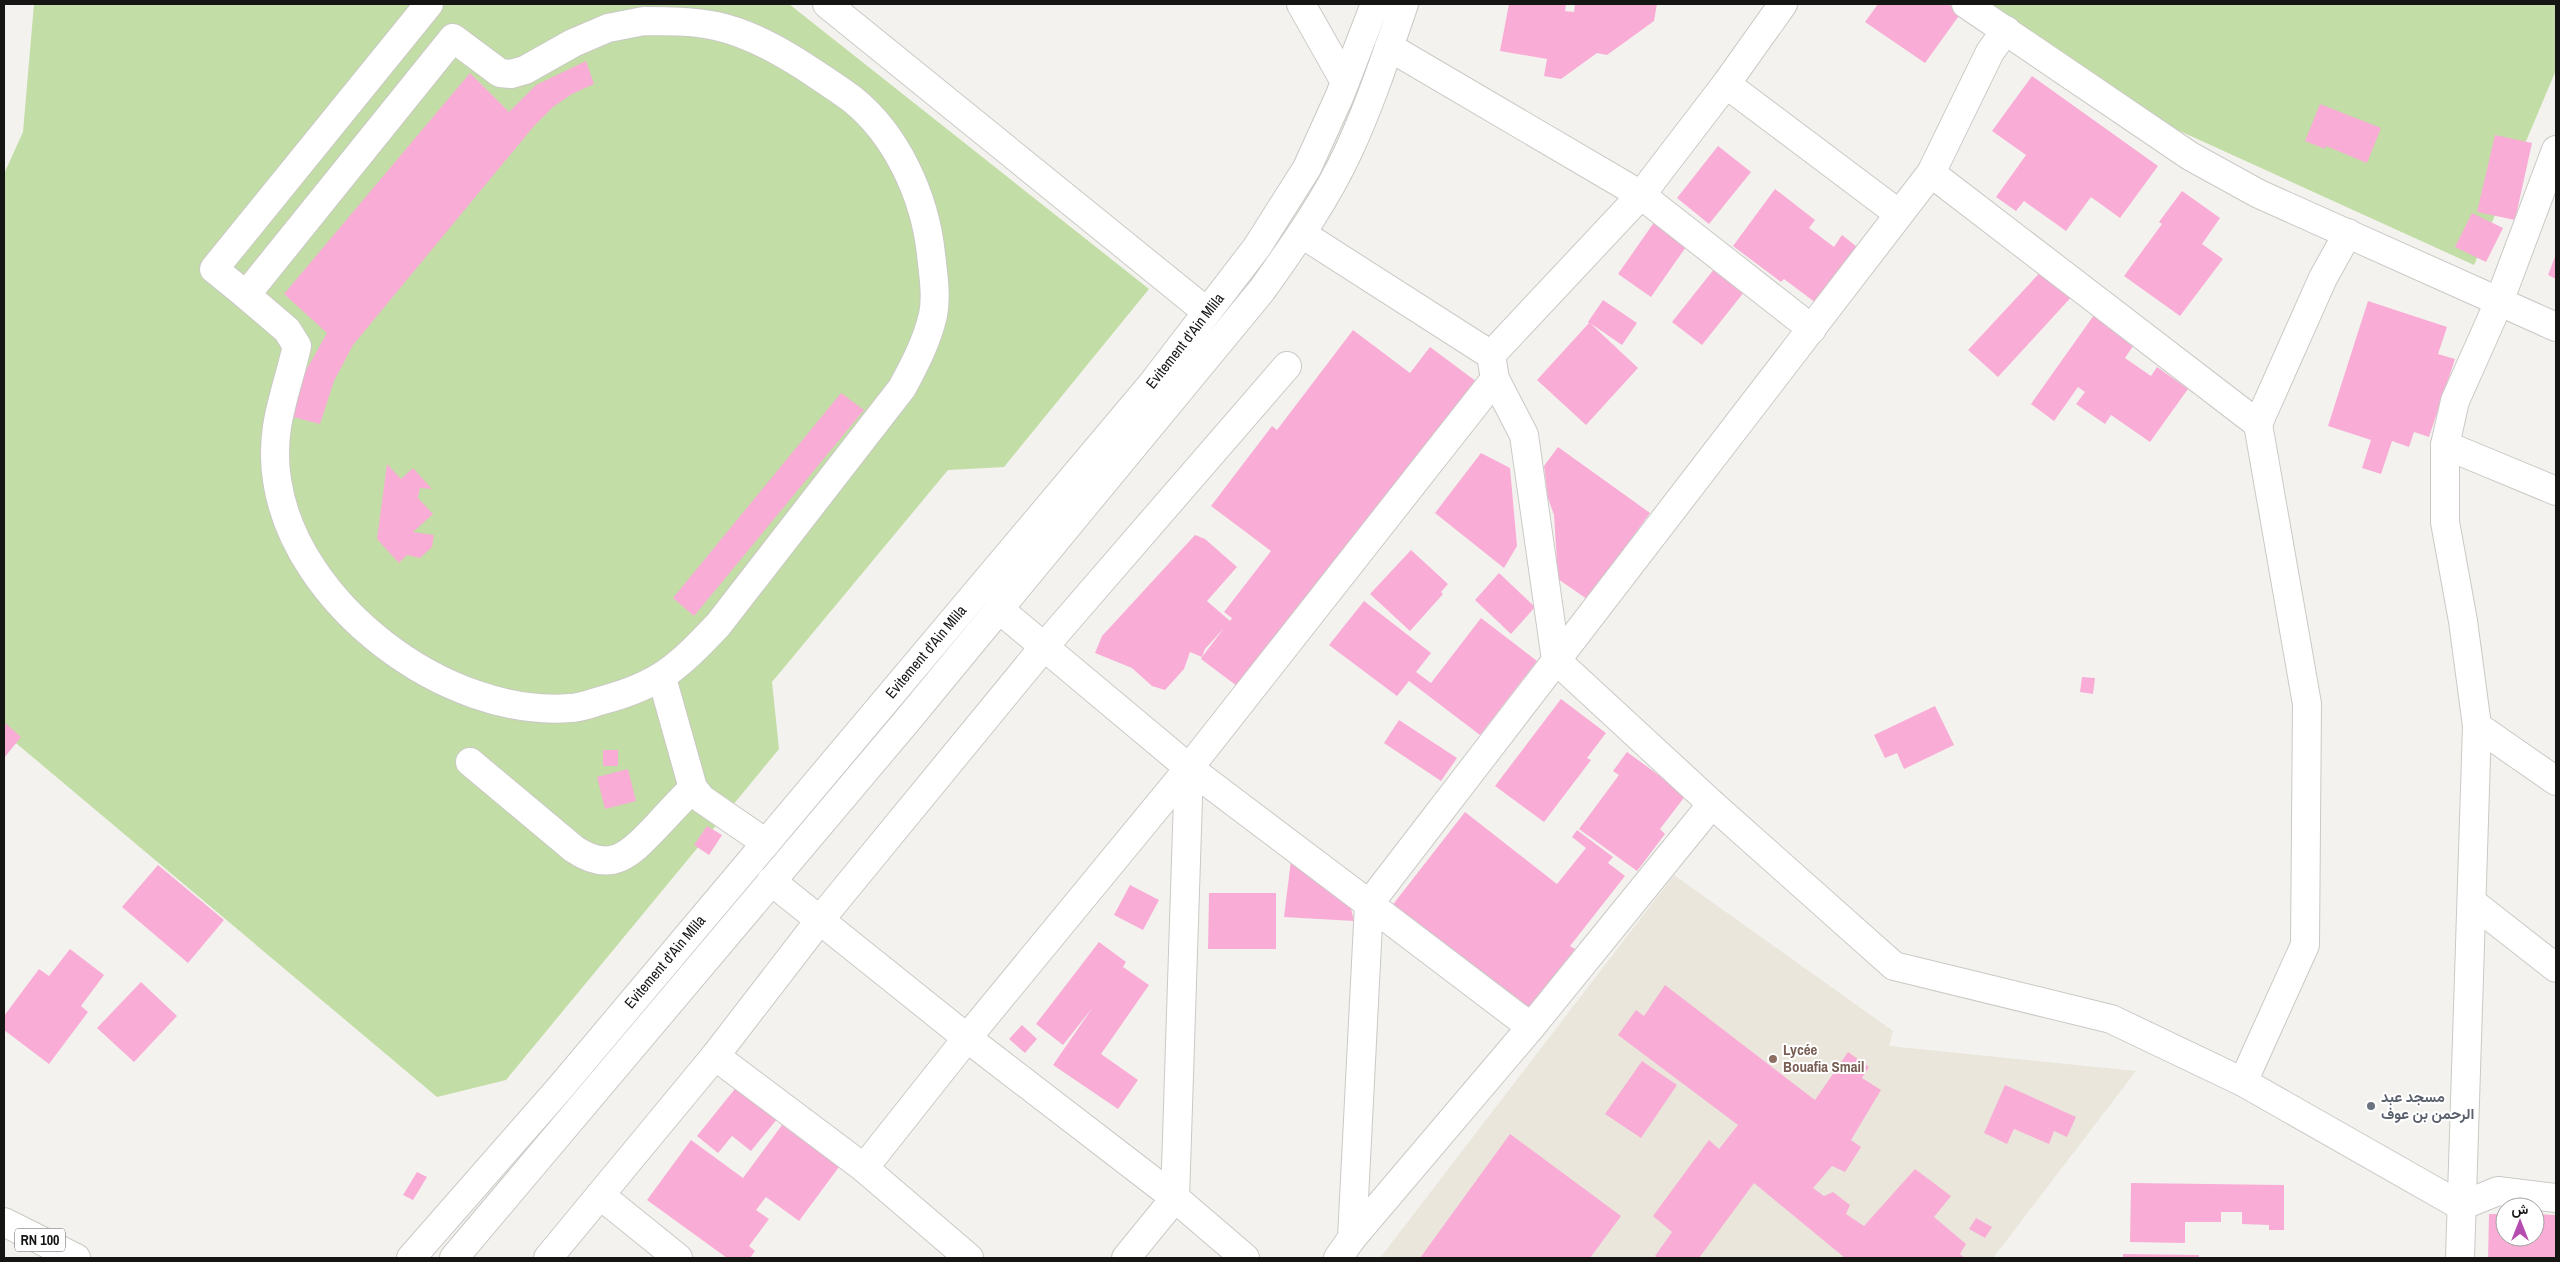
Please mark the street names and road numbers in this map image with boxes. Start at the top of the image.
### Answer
street label: Evitement d'Ain Mlila [1141,288,1229,393]
street label: Evitement d'Ain Mlila [880,600,971,703]
street label: Evitement d'Ain Mlila [619,910,710,1013]
road number: RN 100 [15,1228,65,1252]

